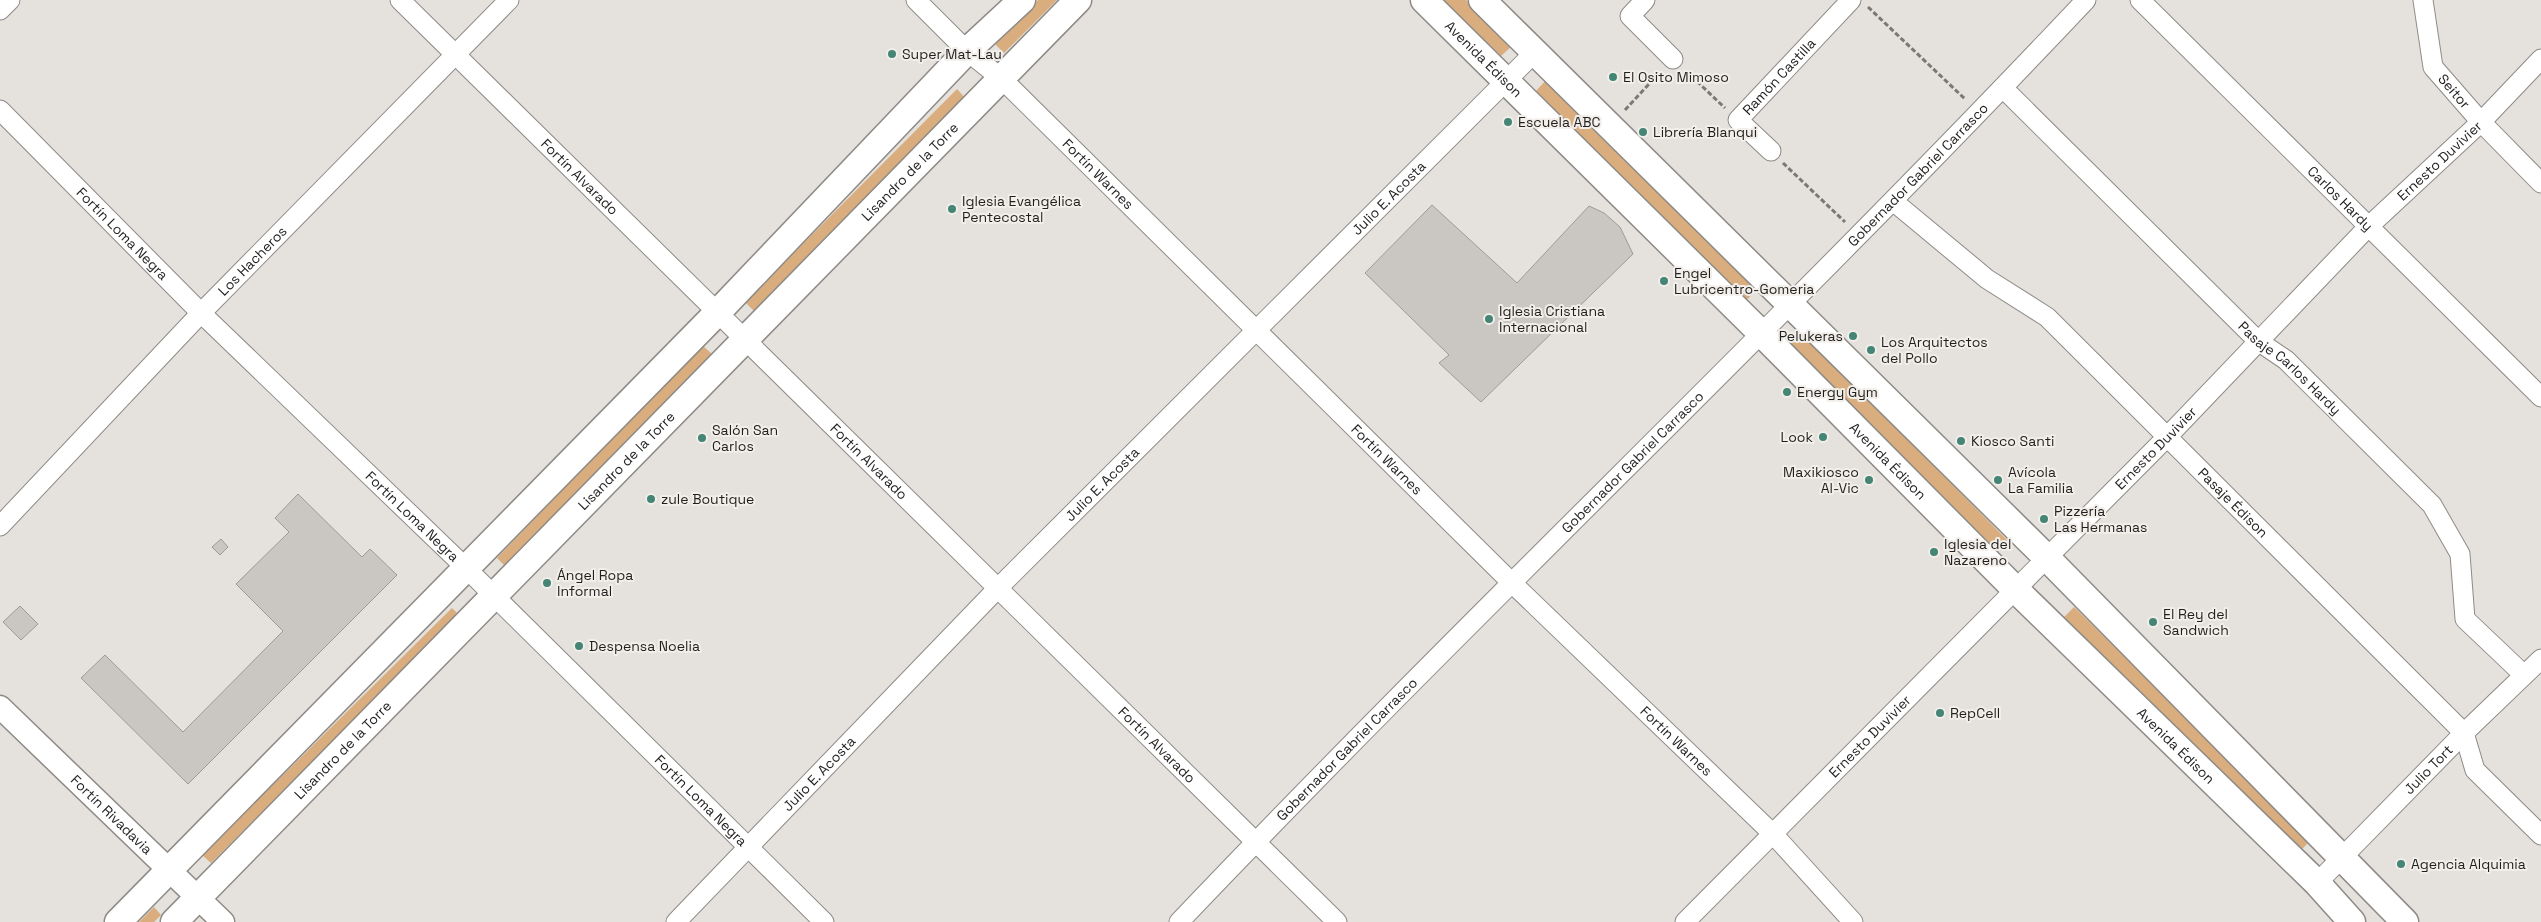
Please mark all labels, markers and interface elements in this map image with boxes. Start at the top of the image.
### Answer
street label: Avenida Édison [1441,17,1526,101]
street label: Ramón Castilla [1739,34,1819,119]
place label: Super Mat-Lau [902,45,1002,63]
marker: Super Mat-Lau [886,48,898,60]
place label: El Osito Mimoso [1623,68,1729,86]
street label: Seitor [2434,70,2474,112]
marker: El Osito Mimoso [1607,71,1619,83]
street label: Gobernador Gabriel Carrasco [1844,99,1992,250]
place label: Escuela ABC [1518,113,1600,131]
marker: Escuela ABC [1502,116,1514,128]
street label: Ernesto Duvivier [2393,117,2486,204]
street label: Lisandro de la Torre [857,118,962,225]
place label: Librería Blanqui [1653,123,1757,141]
marker: Librería Blanqui [1637,126,1649,138]
street label: Fortín Alvarado [537,135,622,219]
street label: Fortín Warnes [1059,135,1138,213]
street label: Julio E. Acosta [1348,157,1430,239]
street label: Carlos Hardy [2304,162,2377,235]
street label: Fortín Loma Negra [73,184,172,284]
place label: Iglesia Evangélica Pentecostal [962,192,1081,226]
marker: Iglesia Evangélica Pentecostal [946,203,958,215]
street label: Los Hacheros [214,222,291,299]
place label: Engel Lubricentro-Gomeria [1674,264,1814,298]
marker: Engel Lubricentro-Gomeria [1658,275,1670,287]
place label: Iglesia Cristiana Internacional [1499,302,1605,336]
marker: Iglesia Cristiana Internacional [1483,313,1495,325]
street label: Pasaje Carlos Hardy [2234,317,2345,419]
place label: Pelukeras [1779,327,1843,345]
marker: Pelukeras [1847,330,1859,342]
place label: Los Arquitectos del Pollo [1881,333,1988,367]
marker: Los Arquitectos del Pollo [1865,344,1877,356]
place label: Energy Gym [1797,383,1878,401]
marker: Energy Gym [1781,386,1793,398]
street label: Gobernador Gabriel Carrasco [1558,387,1708,537]
street label: Ernesto Duvivier [2111,403,2200,493]
street label: Lisandro de la Torre [574,408,679,514]
street label: Avenida Édison [1846,418,1930,503]
street label: Fortín Alvarado [826,419,912,504]
street label: Fortín Warnes [1347,420,1426,498]
place label: Salón San Carlos [712,421,778,455]
place label: Look [1781,428,1813,446]
marker: Look [1817,431,1829,443]
marker: Salón San Carlos [696,432,708,444]
place label: Kiosco Santi [1971,432,2055,450]
marker: Kiosco Santi [1955,435,1967,447]
street label: Julio E. Acosta [1061,443,1143,525]
place label: Maxikiosco Al-Vic [1783,463,1859,497]
place label: Avícola La Familia [2008,463,2073,497]
street label: Pasaje Édison [2194,464,2272,541]
street label: Fortín Loma Negra [362,467,463,566]
marker: Maxikiosco Al-Vic [1863,474,1875,486]
marker: Avícola La Familia [1992,474,2004,486]
place label: zule Boutique [661,490,754,508]
marker: zule Boutique [645,493,657,505]
place label: Pizzería Las Hermanas [2054,502,2147,536]
marker: Pizzería Las Hermanas [2038,513,2050,525]
place label: Iglesia del Nazareno [1944,535,2011,569]
marker: Iglesia del Nazareno [1928,546,1940,558]
place label: Ángel Ropa Informal [557,566,633,600]
marker: Ángel Ropa Informal [541,577,553,589]
place label: El Rey del Sandwich [2163,605,2229,639]
marker: El Rey del Sandwich [2147,616,2159,628]
place label: Despensa Noelia [589,637,700,655]
marker: Despensa Noelia [573,640,585,652]
street label: Gobernador Gabriel Carrasco [1272,674,1421,824]
street label: Ernesto Duvivier [1825,691,1915,781]
street label: Lisandro de la Torre [290,697,395,803]
street label: Fortín Warnes [1637,702,1716,780]
street label: Fortín Alvarado [1114,703,1200,787]
place label: RepCell [1950,704,2000,722]
street label: Avenida Édison [2133,704,2219,788]
marker: RepCell [1934,707,1946,719]
street label: Julio E. Acosta [779,732,859,815]
street label: Julio Tort [2400,741,2457,798]
street label: Fortín Loma Negra [651,751,751,850]
street label: Fortín Rivadavia [67,771,156,858]
place label: Agencia Alquimia [2411,855,2526,873]
marker: Agencia Alquimia [2395,858,2407,870]

